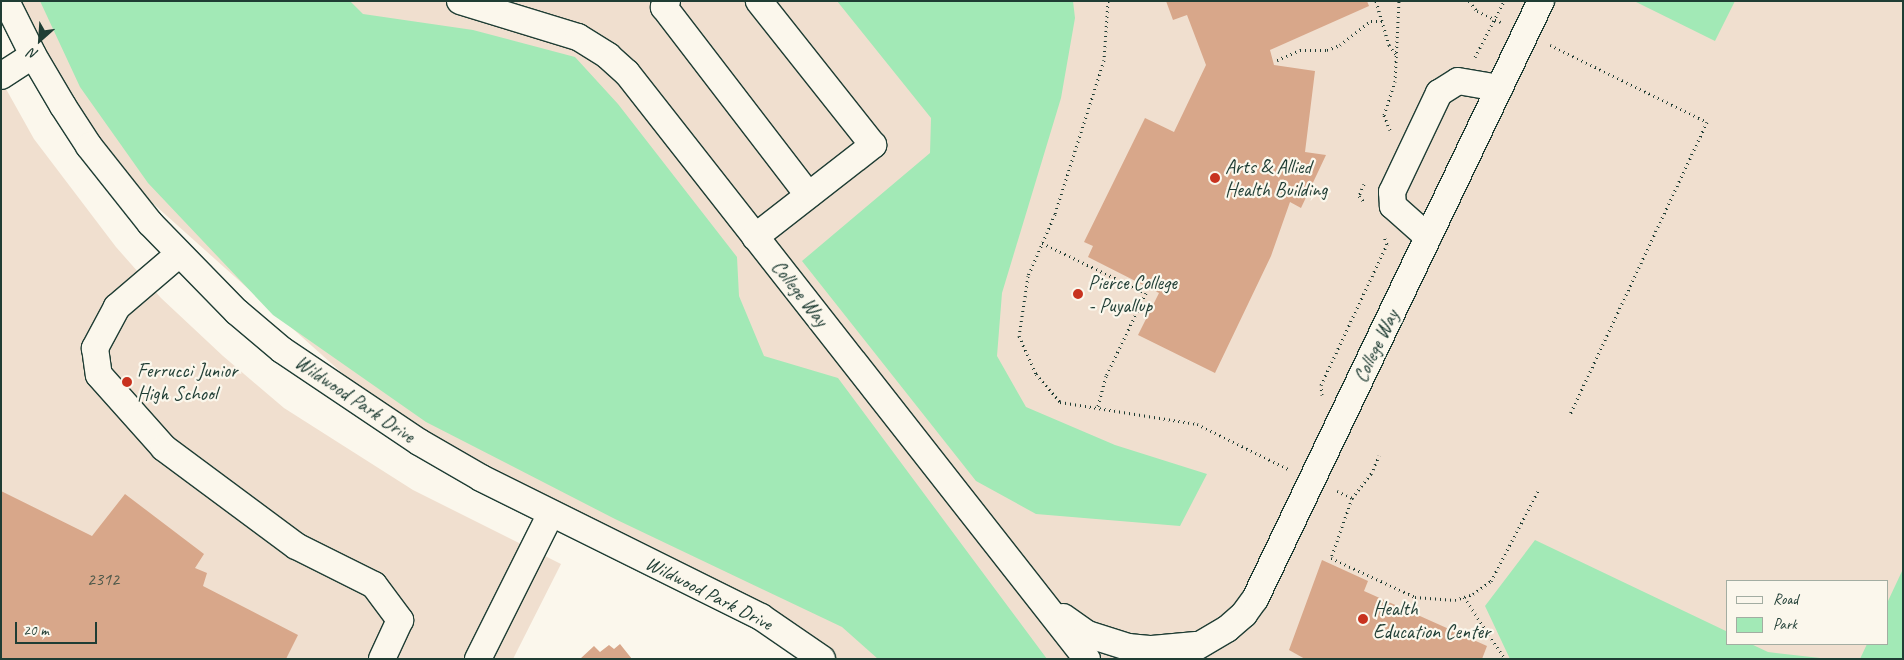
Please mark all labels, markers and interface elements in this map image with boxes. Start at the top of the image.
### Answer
north arrow [15,15,65,65]
text: N [26,44,41,63]
place label: Arts & Allied Health Building [1225,155,1327,202]
marker: Arts & Allied Health Building [1209,172,1221,184]
street label: College Way [767,255,833,331]
place label: Pierce College - Puyallup [1088,270,1177,317]
marker: Pierce College - Puyallup [1072,288,1084,300]
street label: College Way [1348,306,1404,386]
street label: Wildwood Park Drive [290,350,420,448]
place label: Ferrucci Junior High School [137,359,237,406]
marker: Ferrucci Junior High School [121,376,133,388]
street label: Wildwood Park Drive [641,551,777,635]
house number: 2312 [87,568,119,590]
legend [1726,580,1889,645]
text: Road [1773,590,1798,609]
place label: Health Education Center [1373,596,1490,643]
scale bar [18,612,100,644]
marker: Health Education Center [1357,613,1369,625]
text: Park [1773,615,1797,634]
text: 20 m [23,621,49,640]

